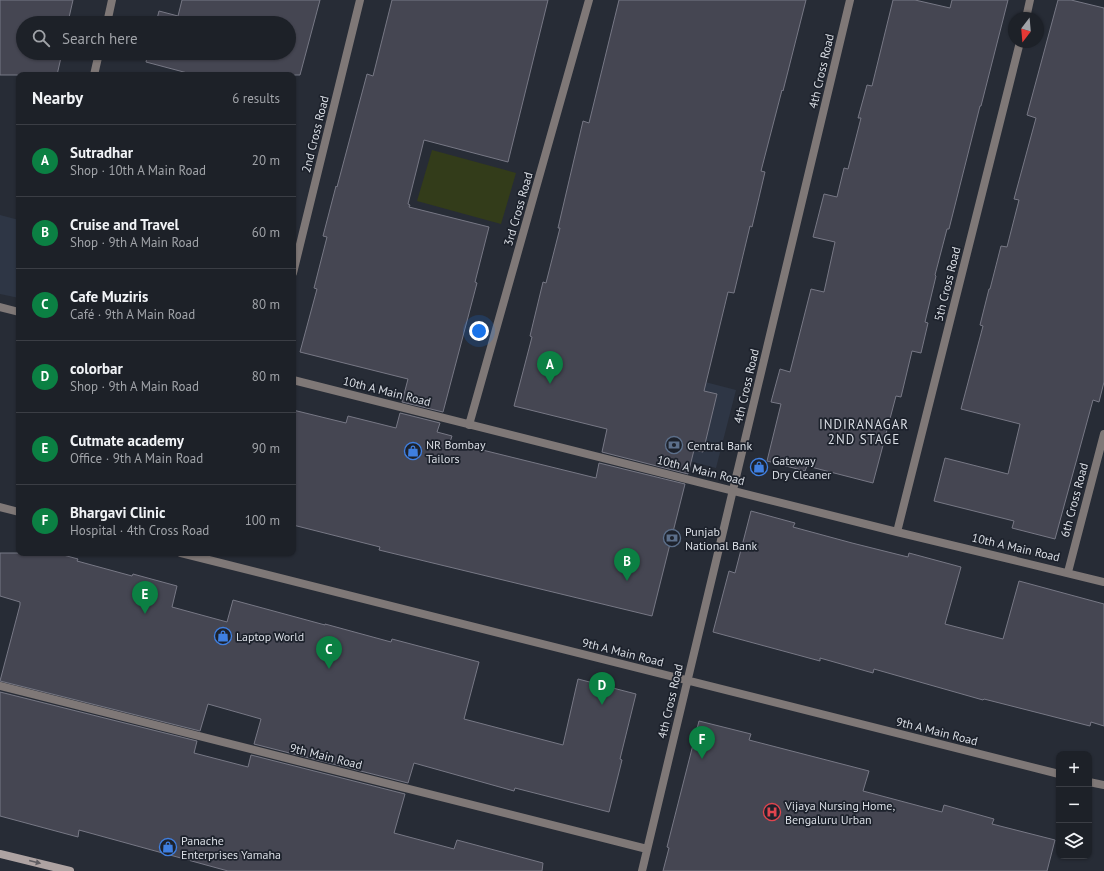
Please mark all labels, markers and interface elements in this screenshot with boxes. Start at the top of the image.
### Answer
north arrow [1008,12,1044,48]
search box [16,16,296,60]
icon: search [30,27,52,49]
text: Search here [62,29,138,48]
street label: 4th Cross Road [805,32,837,110]
text: Nearby [32,87,83,109]
text: 6 results [232,90,280,107]
street label: 2nd Cross Road [298,94,332,174]
text: Sutradhar [70,143,133,162]
text: A [41,152,49,169]
text: 20 m [252,152,280,169]
text: Shop · 10th A Main Road [70,162,206,179]
street label: 3rd Cross Road [500,170,536,248]
text: Cruise and Travel [70,215,179,234]
text: B [41,224,49,241]
text: 60 m [252,224,280,241]
text: Shop · 9th A Main Road [70,234,199,251]
street label: 5th Cross Road [930,245,964,323]
text: Cafe Muziris [70,287,148,306]
text: C [41,296,49,313]
text: 80 m [252,296,280,313]
text: Café · 9th A Main Road [70,306,195,323]
your location [469,321,489,341]
street label: 4th Cross Road [730,347,762,425]
pin: A [537,351,563,384]
text: colorbar [70,359,123,378]
text: D [41,368,49,385]
text: 80 m [252,368,280,385]
street label: 10th A Main Road [341,373,433,409]
text: Shop · 9th A Main Road [70,378,199,395]
district label: INDIRANAGAR 2ND STAGE [819,416,909,448]
text: Cutmate academy [70,431,184,450]
bank icon: Central Bank [664,435,684,455]
place label: NR Bombay Tailors [426,437,486,466]
place label: Central Bank [687,438,752,453]
text: E [42,440,48,457]
text: 90 m [252,440,280,457]
shop icon: NR Bombay Tailors [403,441,423,461]
text: Office · 9th A Main Road [70,450,203,467]
street label: 10th A Main Road [655,452,747,488]
place label: Gateway Dry Cleaner [772,453,831,482]
shop icon: Gateway Dry Cleaner [749,457,769,477]
street label: 6th Cross Road [1057,461,1091,539]
text: Bhargavi Clinic [70,503,166,522]
text: F [42,512,48,529]
text: 100 m [245,512,280,529]
text: Hospital · 4th Cross Road [70,522,209,539]
place label: Punjab National Bank [685,524,757,553]
bank icon: Punjab National Bank [662,528,682,548]
street label: 10th A Main Road [970,530,1062,564]
pin: B [614,548,640,581]
pin: E [132,581,158,614]
shop icon: Laptop World [213,626,233,646]
place label: Laptop World [236,629,304,644]
street label: 9th A Main Road [581,635,665,669]
pin: C [316,636,342,669]
street label: 4th Cross Road [654,662,686,740]
pin: D [589,672,615,705]
street label: 9th A Main Road [895,714,979,748]
pin: F [689,726,715,759]
street label: 9th Main Road [288,740,364,772]
map controls [1056,751,1092,859]
button: + [1056,751,1092,787]
button: − [1056,787,1092,823]
place label: Vijaya Nursing Home, Bengaluru Urban [784,798,895,827]
hospital icon: Vijaya Nursing Home, Bengaluru Urban [762,802,782,822]
button: layers [1056,823,1092,859]
place label: Panache Enterprises Yamaha [181,833,281,862]
shop icon: Panache Enterprises Yamaha [158,837,178,857]
one-way arrow [29,860,41,866]

